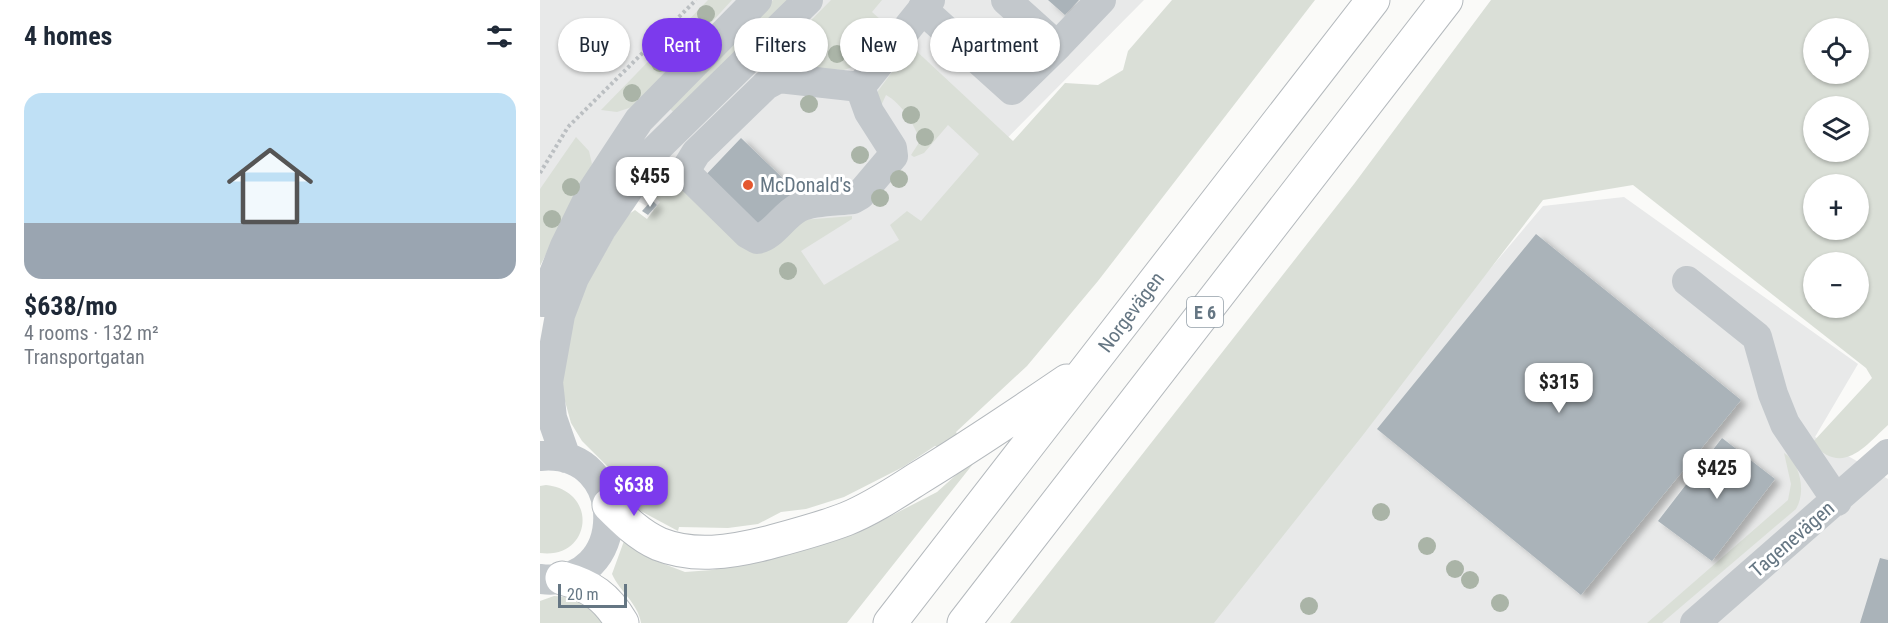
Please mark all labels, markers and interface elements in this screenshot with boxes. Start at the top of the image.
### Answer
chip: Buy [558,18,630,72]
chip: Rent [642,18,722,72]
chip: Filters [734,18,828,72]
chip: New [840,18,918,72]
chip: Apartment [930,18,1060,72]
map controls [1803,18,1869,318]
button: locate [1803,18,1869,84]
icon: filters [483,20,516,53]
text: 4 homes [24,21,112,51]
button: layers [1803,96,1869,162]
icon: home [216,132,324,240]
pin: $455 [614,157,686,208]
text: $455 [630,164,670,188]
place label: McDonald's [760,173,851,197]
button: + [1803,174,1869,240]
marker: McDonald's [741,178,755,192]
button: − [1803,252,1869,318]
street label: Norgevägen [1093,267,1169,357]
text: $638/mo [24,291,117,321]
road number: E 6 [1187,297,1223,327]
text: 4 rooms · 132 m² [24,321,159,345]
text: Transportgatan [24,345,145,369]
pin: $315 [1523,363,1595,414]
text: $315 [1539,370,1579,394]
pin: $425 [1681,449,1753,500]
text: $425 [1697,456,1737,480]
pin: $638 [598,466,670,517]
text: $638 [614,473,654,497]
street label: Tagenevägen [1745,496,1839,582]
scale bar [558,581,627,608]
text: 20 m [567,585,599,604]

